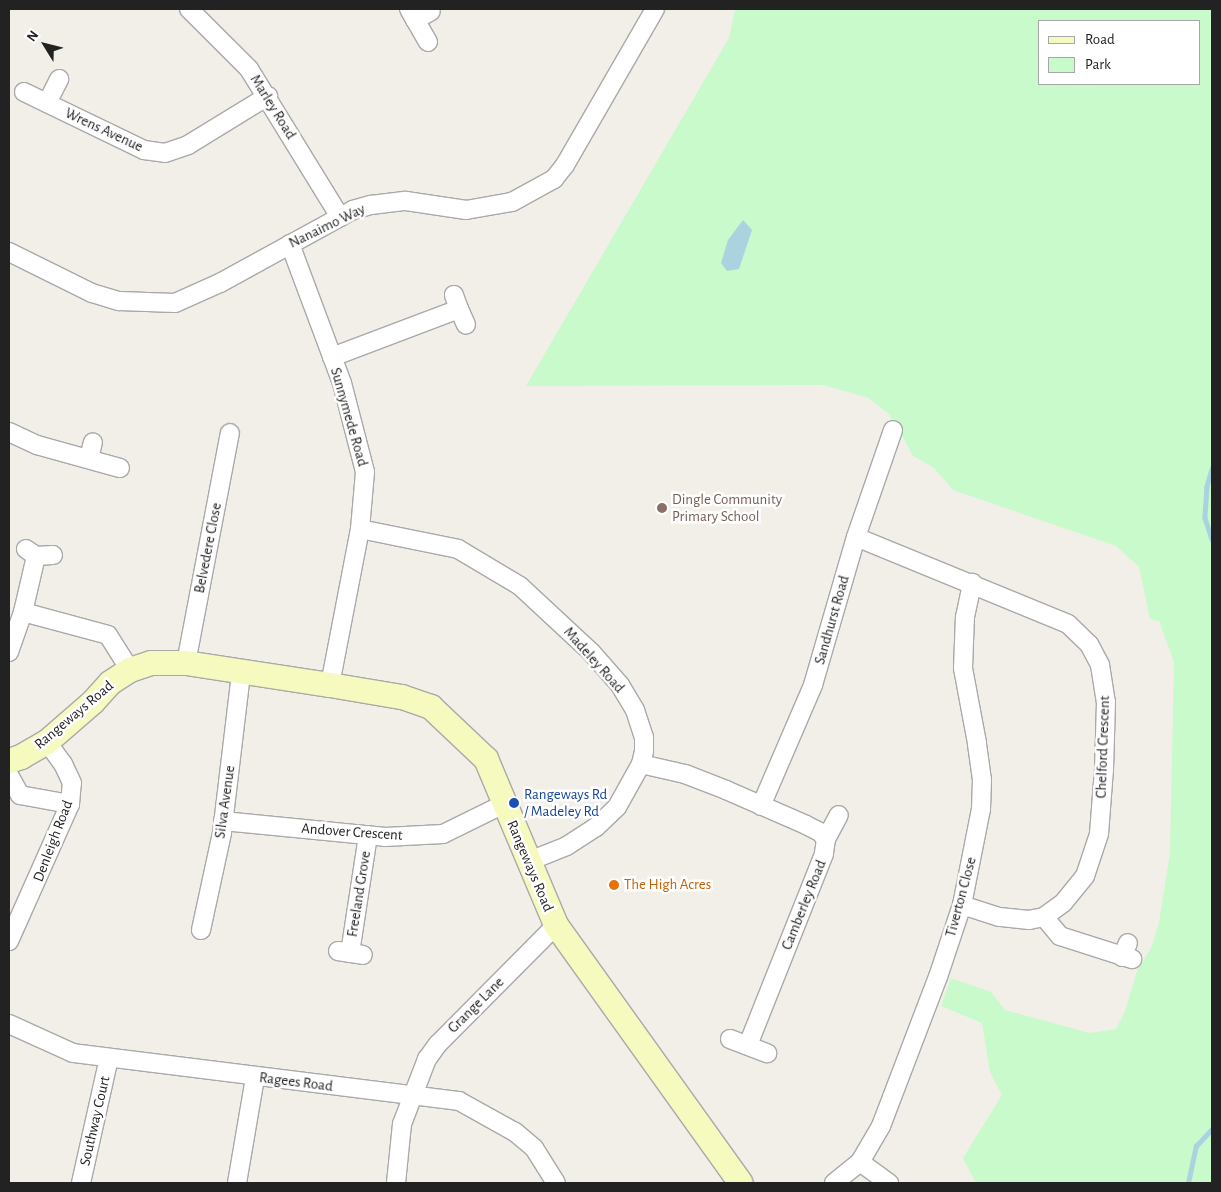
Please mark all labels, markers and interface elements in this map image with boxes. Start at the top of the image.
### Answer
north arrow [20,20,70,70]
legend [1038,20,1201,85]
text: N [24,28,41,44]
text: Road [1085,32,1115,47]
text: Park [1085,57,1111,72]
street label: Marley Road [246,71,300,143]
street label: Wrens Avenue [62,104,146,156]
street label: Nanaimo Way [286,200,368,252]
street label: Sunnymede Road [326,366,372,468]
place label: Dingle Community Primary School [672,490,782,525]
street label: Belvedere Close [190,501,226,595]
marker: Dingle Community Primary School [656,502,668,514]
street label: Sandhurst Road [811,573,853,667]
street label: Madeley Road [560,623,628,697]
street label: Rangeways Road [31,677,117,753]
street label: Chelford Crescent [1092,695,1114,799]
street label: Silva Avenue [211,764,239,840]
place label: Rangeways Rd / Madeley Rd [524,785,607,820]
marker: Rangeways Rd / Madeley Rd [508,797,520,809]
street label: Denleigh Road [29,798,77,884]
street label: Rangeways Road [503,818,557,914]
street label: Andover Crescent [301,819,403,845]
street label: Freeland Grove [343,850,375,938]
street label: Tiverton Close [942,855,980,939]
street label: Camberley Road [778,857,830,953]
place label: The High Acres [624,876,711,894]
marker: The High Acres [608,879,620,891]
street label: Grange Lane [444,973,508,1037]
street label: Ragees Road [258,1069,334,1095]
street label: Southway Court [76,1074,114,1168]

